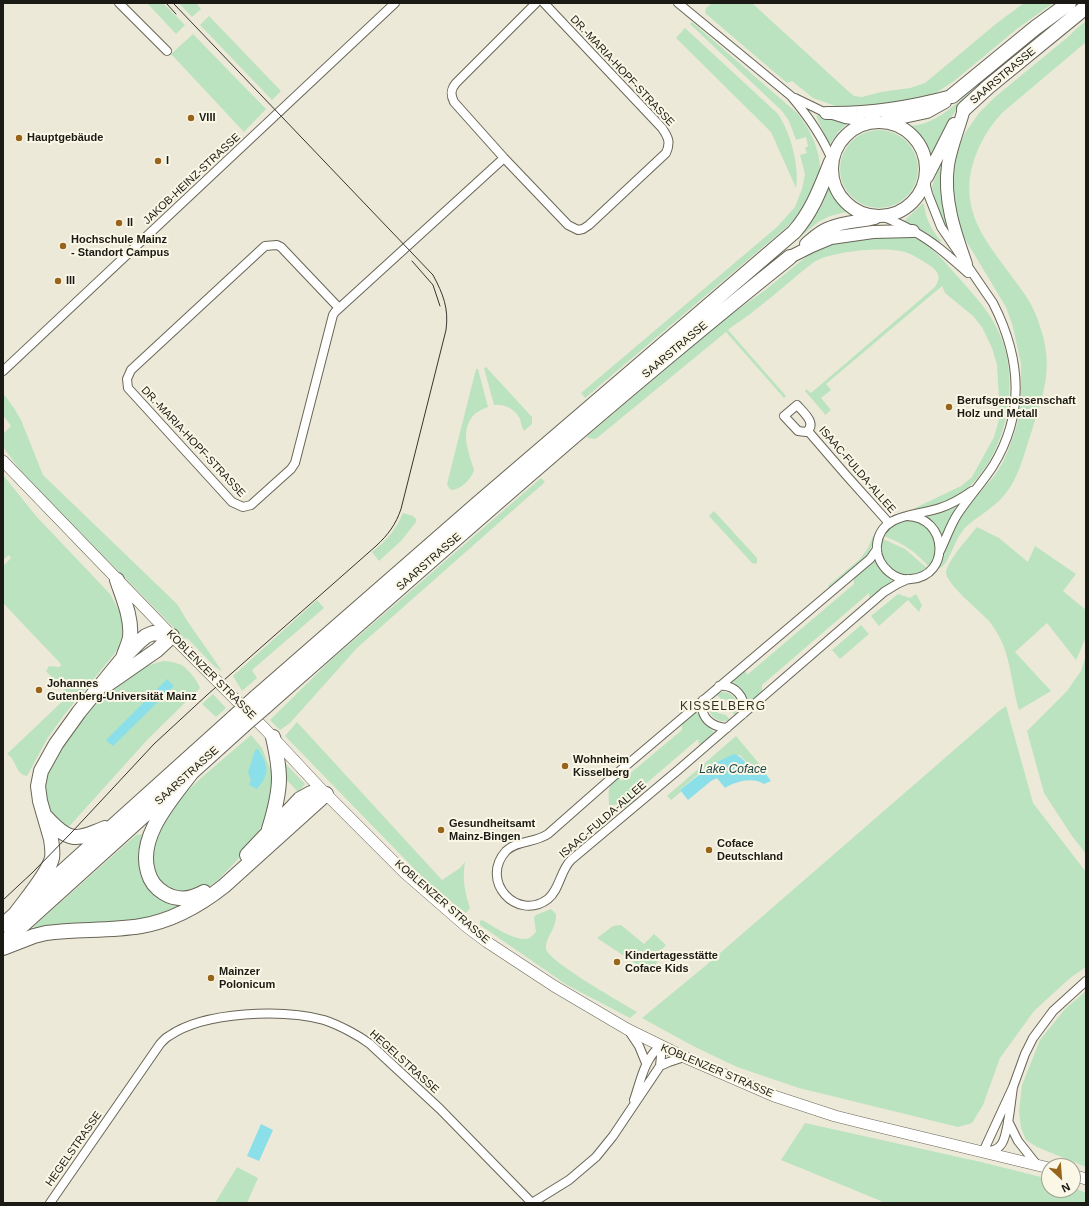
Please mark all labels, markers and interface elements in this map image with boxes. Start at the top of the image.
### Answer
street label: DR.-MARIA-HOPF-STRASSE [567,13,677,129]
street label: SAARSTRASSE [968,45,1038,107]
place label: VIII [199,111,216,125]
marker: VIII [186,113,196,123]
place label: Hauptgebäude [27,131,103,145]
street label: JAKOB-HEINZ-STRASSE [141,131,243,227]
marker: Hauptgebäude [14,133,24,143]
place label: I [166,154,169,168]
marker: I [153,156,163,166]
place label: II [127,216,133,230]
marker: II [114,218,124,228]
place label: Hochschule Mainz - Standort Campus [71,233,169,259]
marker: Hochschule Mainz - Standort Campus [58,241,68,251]
place label: III [66,274,75,288]
marker: III [53,276,63,286]
street label: SAARSTRASSE [640,319,710,381]
street label: DR.-MARIA-HOPF-STRASSE [138,384,248,500]
place label: Berufsgenossenschaft Holz und Metall [957,394,1076,420]
marker: Berufsgenossenschaft Holz und Metall [944,402,954,412]
street label: ISAAC-FULDA-ALLEE [816,424,898,516]
street label: SAARSTRASSE [394,530,464,594]
street label: KOBLENZER STRASSE [164,628,258,722]
place label: Johannes Gutenberg-Universität Mainz [47,677,197,703]
marker: Johannes Gutenberg-Universität Mainz [34,685,44,695]
district label: KISSELBERG [680,700,766,714]
street label: SAARSTRASSE [152,744,222,808]
place label: Wohnheim Kisselberg [573,753,629,779]
marker: Wohnheim Kisselberg [560,761,570,771]
water label: Lake Coface [699,763,767,777]
street label: ISAAC-FULDA-ALLEE [557,779,649,861]
place label: Gesundheitsamt Mainz-Bingen [449,817,535,843]
marker: Gesundheitsamt Mainz-Bingen [436,825,446,835]
place label: Coface Deutschland [717,837,783,863]
marker: Coface Deutschland [704,845,714,855]
street label: KOBLENZER STRASSE [392,857,492,947]
place label: Kindertagesstätte Coface Kids [625,949,718,975]
marker: Kindertagesstätte Coface Kids [612,957,622,967]
place label: Mainzer Polonicum [219,965,275,991]
marker: Mainzer Polonicum [206,973,216,983]
street label: HEGELSTRASSE [367,1027,441,1097]
street label: KOBLENZER STRASSE [659,1041,775,1101]
street label: HEGELSTRASSE [43,1109,105,1189]
north arrow [1041,1158,1081,1198]
text: N [1060,1181,1072,1195]

